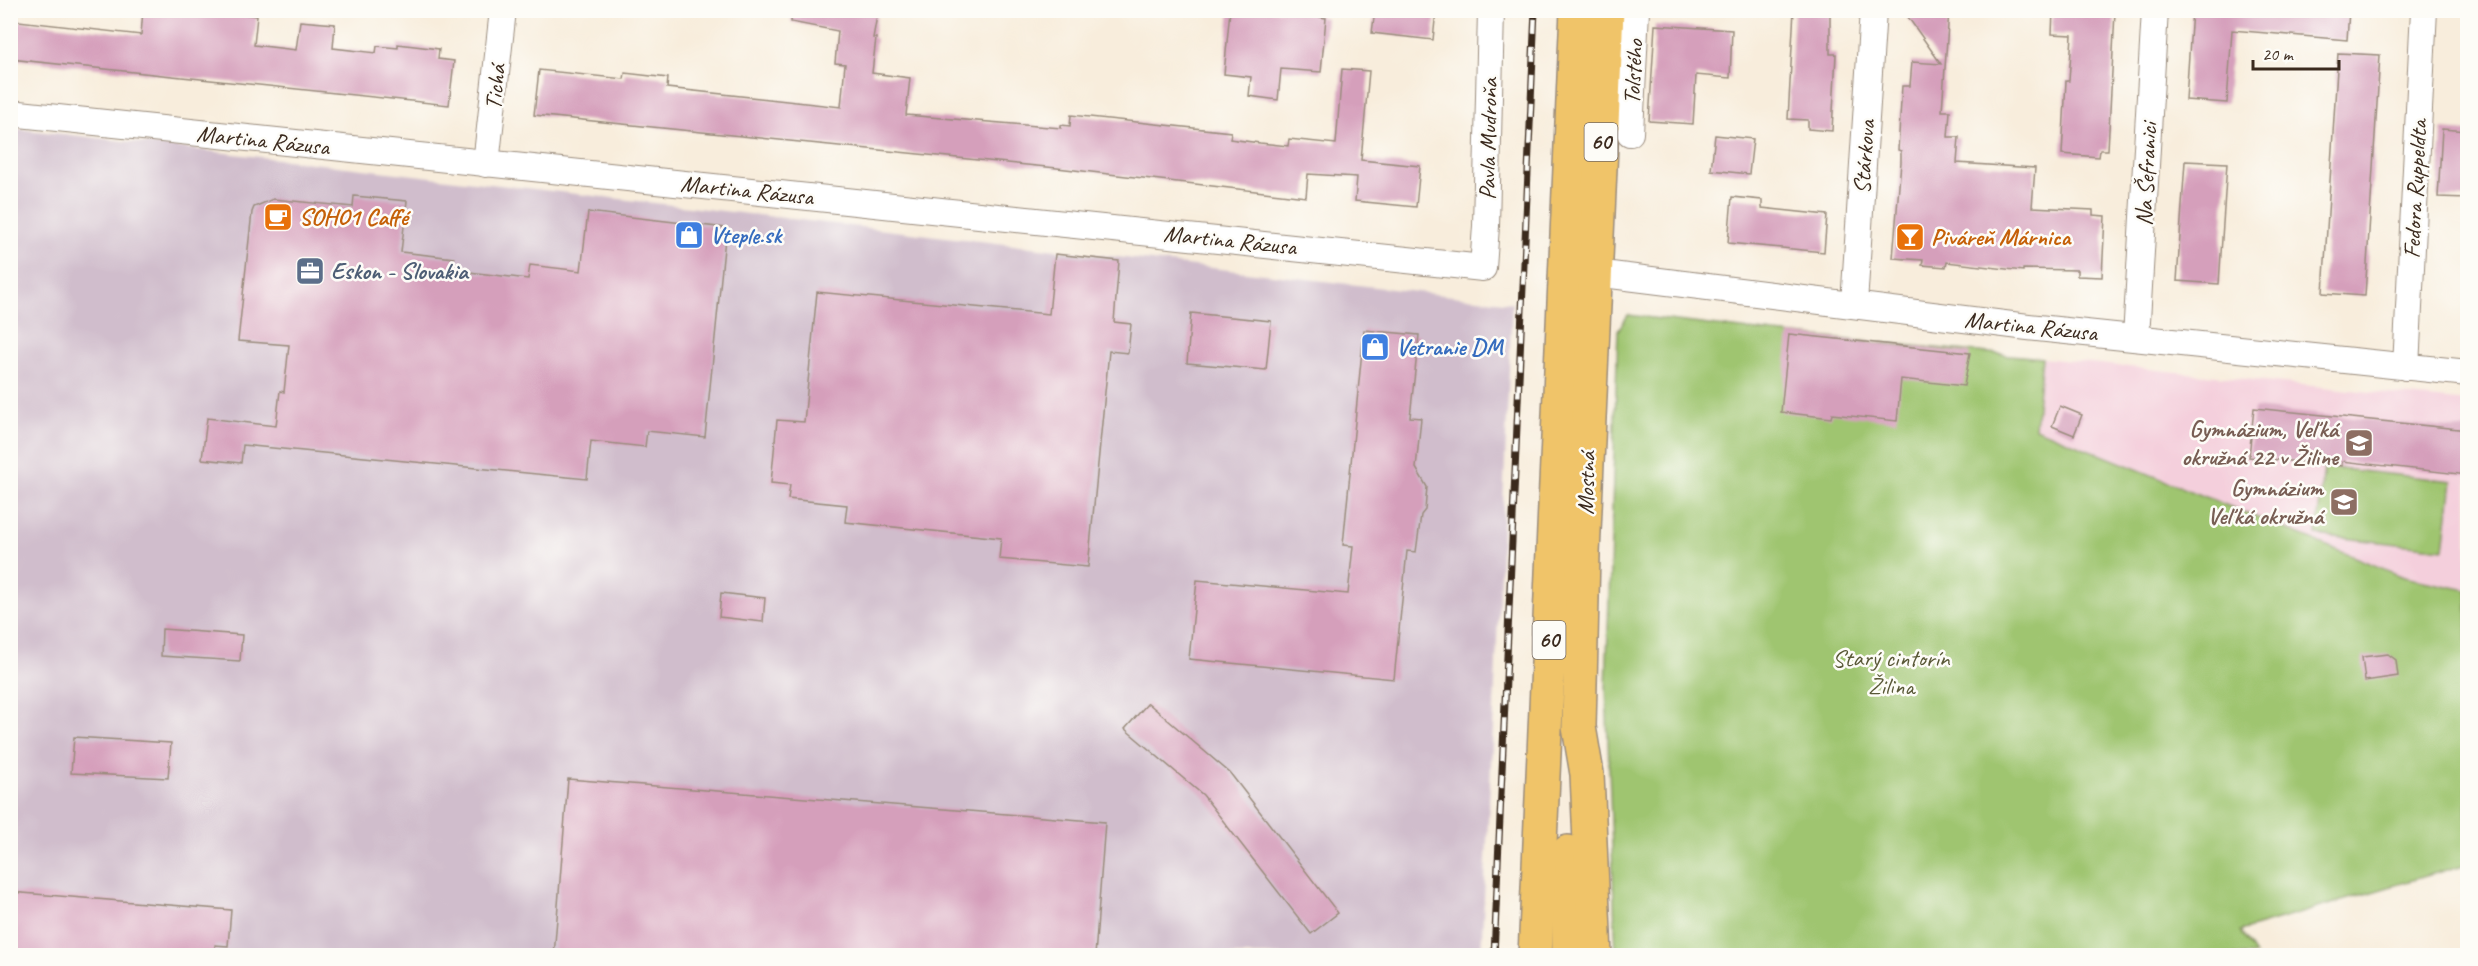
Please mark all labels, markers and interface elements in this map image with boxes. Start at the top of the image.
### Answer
scale bar [2253,33,2338,71]
street label: Tolstého [1616,37,1650,105]
text: 20 m [2262,43,2295,65]
street label: Tichá [478,60,513,111]
street label: Pavla Mudroňa [1472,76,1504,200]
street label: Fedora Ruppeldta [2396,117,2434,259]
street label: Martina Rázusa [195,118,332,162]
street label: Stárkova [1846,118,1882,195]
street label: Na Šefranici [2128,119,2164,227]
road number: 60 [1584,123,1618,161]
street label: Martina Rázusa [679,168,816,212]
cafe icon: SOHO1 Caffé [262,201,294,233]
place label: SOHO1 Caffé [299,202,412,232]
street label: Martina Rázusa [1162,218,1299,262]
shop icon: Vteple.sk [673,219,705,251]
place label: Vteple.sk [710,220,783,250]
bar icon: Piváreň Márnica [1894,221,1926,253]
place label: Piváreň Márnica [1931,222,2073,252]
office icon: Eskon - Slovakia [294,255,326,287]
place label: Eskon - Slovakia [331,256,470,286]
street label: Martina Rázusa [1963,304,2100,348]
shop icon: Vetranie DM [1359,331,1391,363]
place label: Vetranie DM [1396,332,1505,362]
place label: Gymnázium, Veľká okružná 22 v Žiline [2182,414,2341,472]
school or university icon: Gymnázium, Veľká okružná 22 v Žiline [2343,427,2375,459]
street label: Mostná [1570,448,1602,515]
place label: Gymnázium Veľká okružná [2207,473,2326,531]
school or university icon: Gymnázium Veľká okružná [2328,486,2360,518]
road number: 60 [1532,621,1566,659]
park label: Starý cintorín Žilina [1832,643,1951,701]

